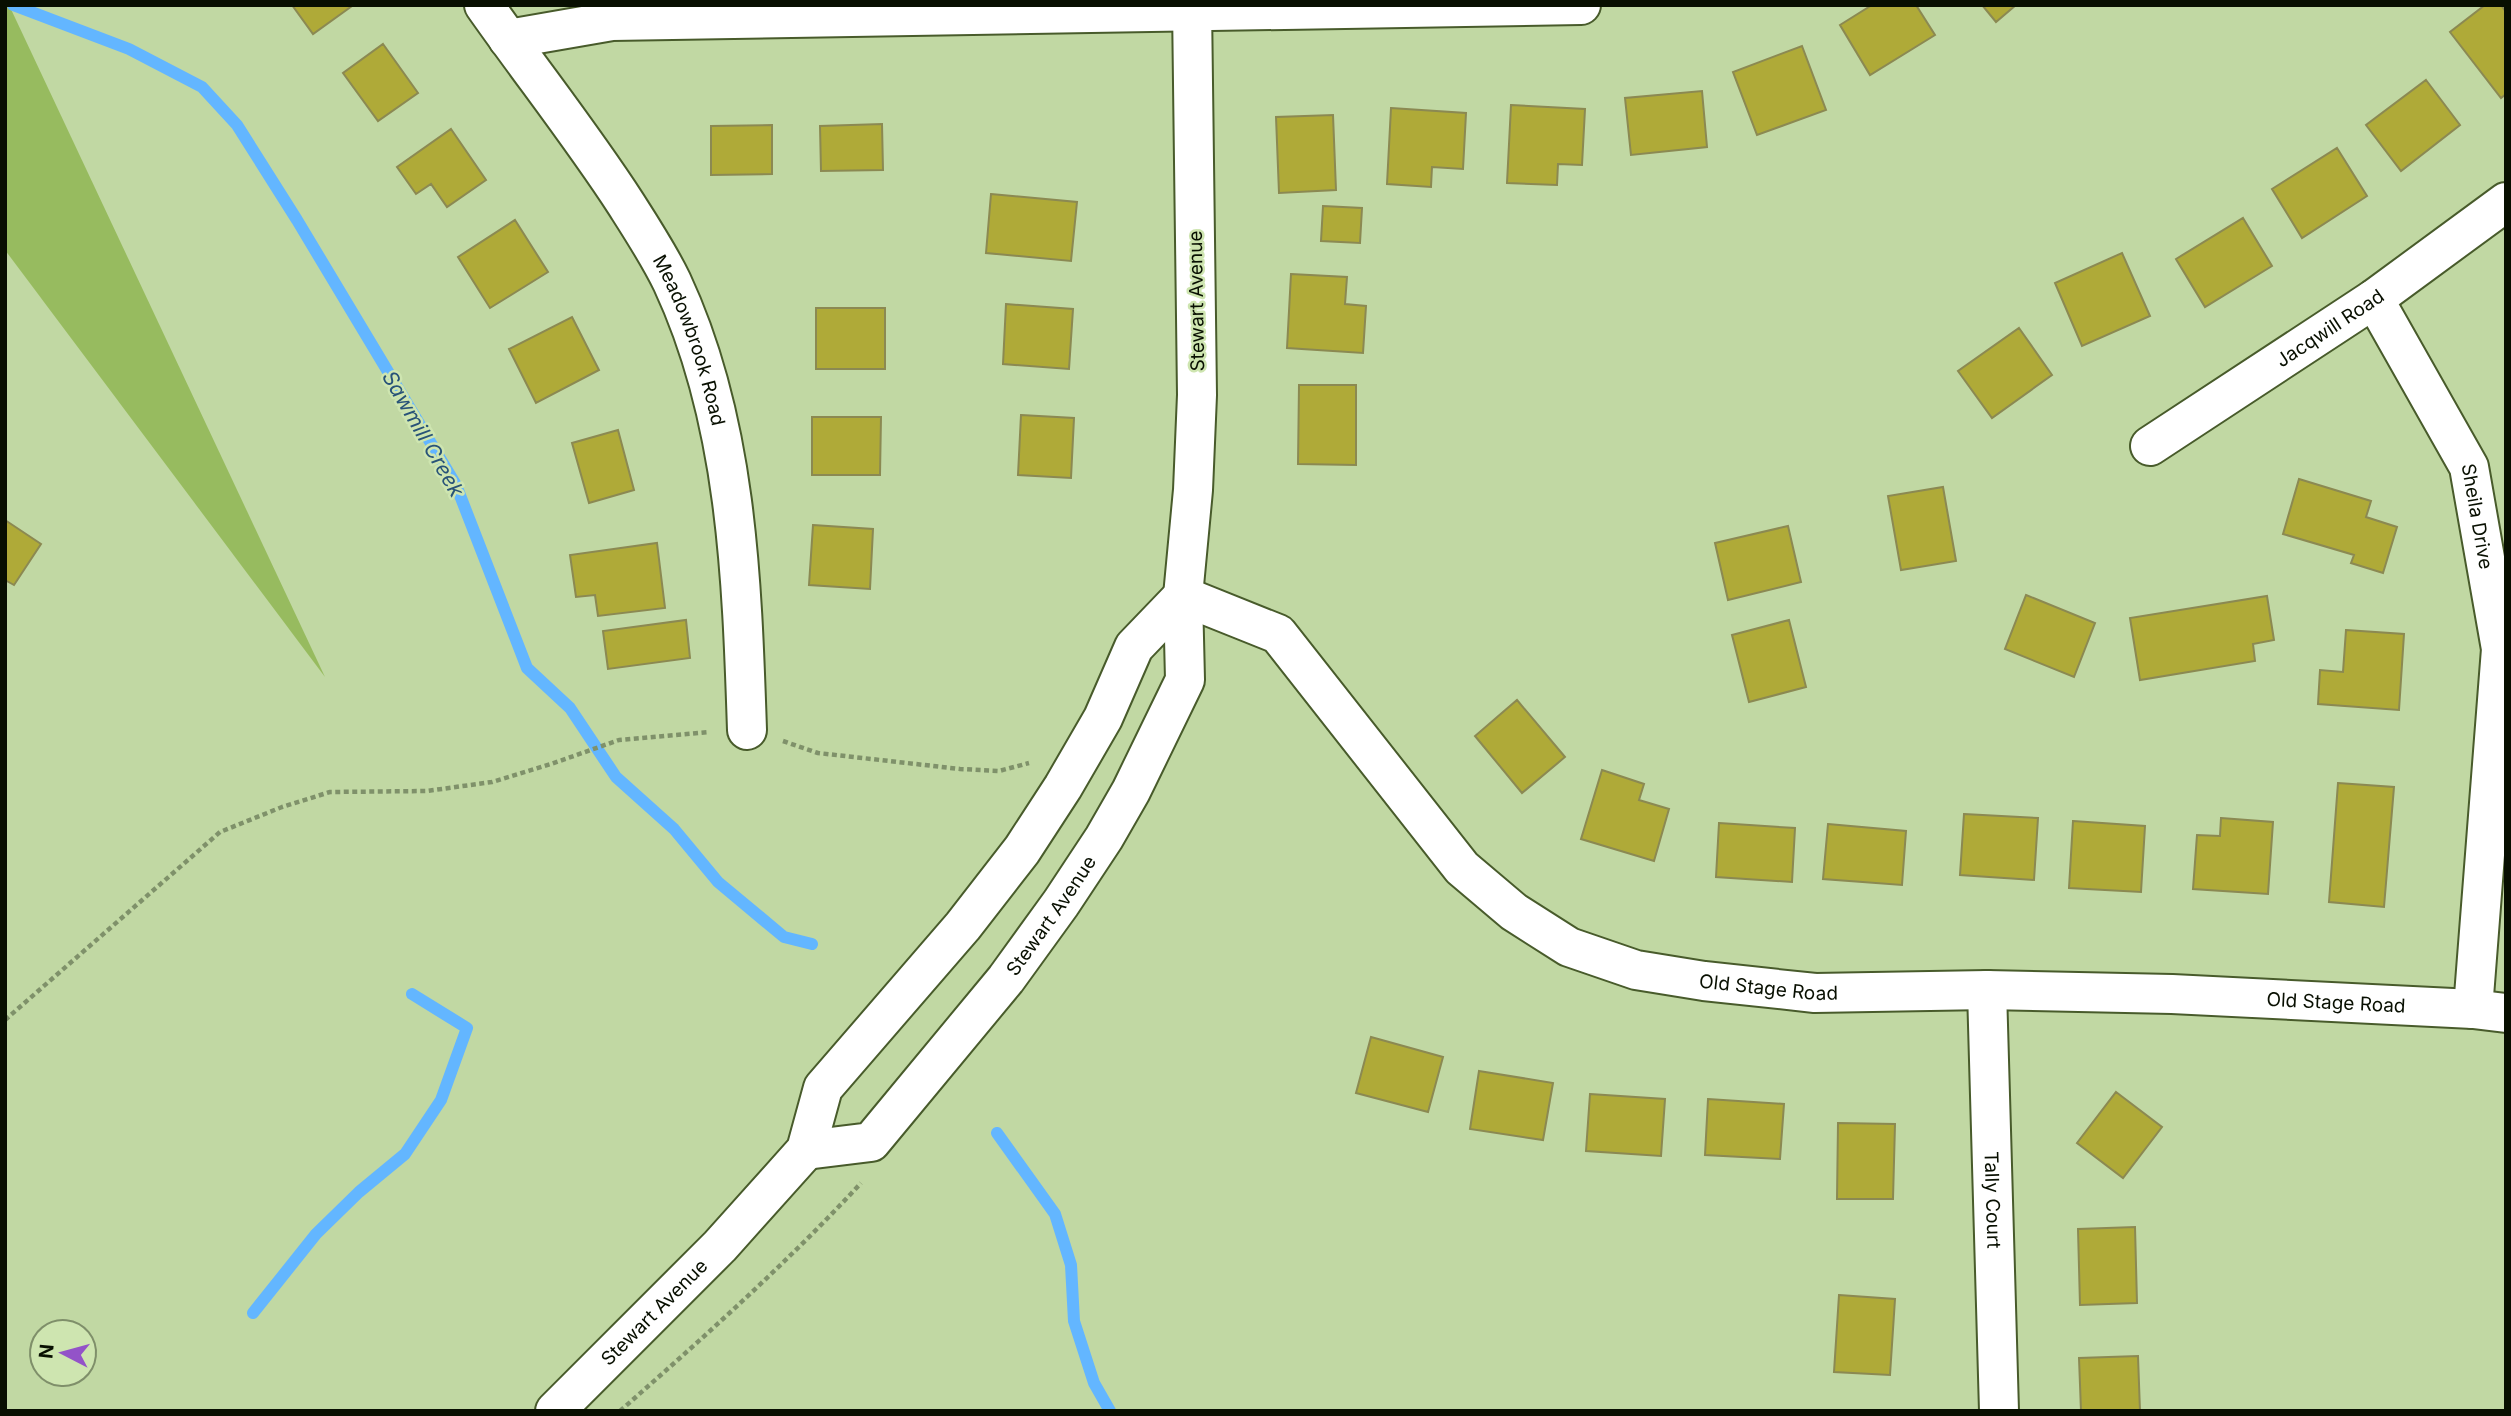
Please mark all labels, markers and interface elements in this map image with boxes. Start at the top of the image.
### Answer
street label: Stewart Avenue [1184,230,1209,372]
street label: Meadowbrook Road [648,251,730,428]
street label: Jacqwill Road [2272,285,2389,372]
water label: Sawmill Creek [377,366,470,502]
street label: Sheila Drive [2457,462,2498,571]
street label: Stewart Avenue [1001,851,1101,980]
street label: Old Stage Road [1698,970,1838,1005]
street label: Old Stage Road [2266,988,2406,1018]
street label: Tally Court [1980,1151,2005,1249]
street label: Stewart Avenue [596,1254,712,1370]
north arrow [28,1318,98,1388]
text: N [34,1343,59,1360]

